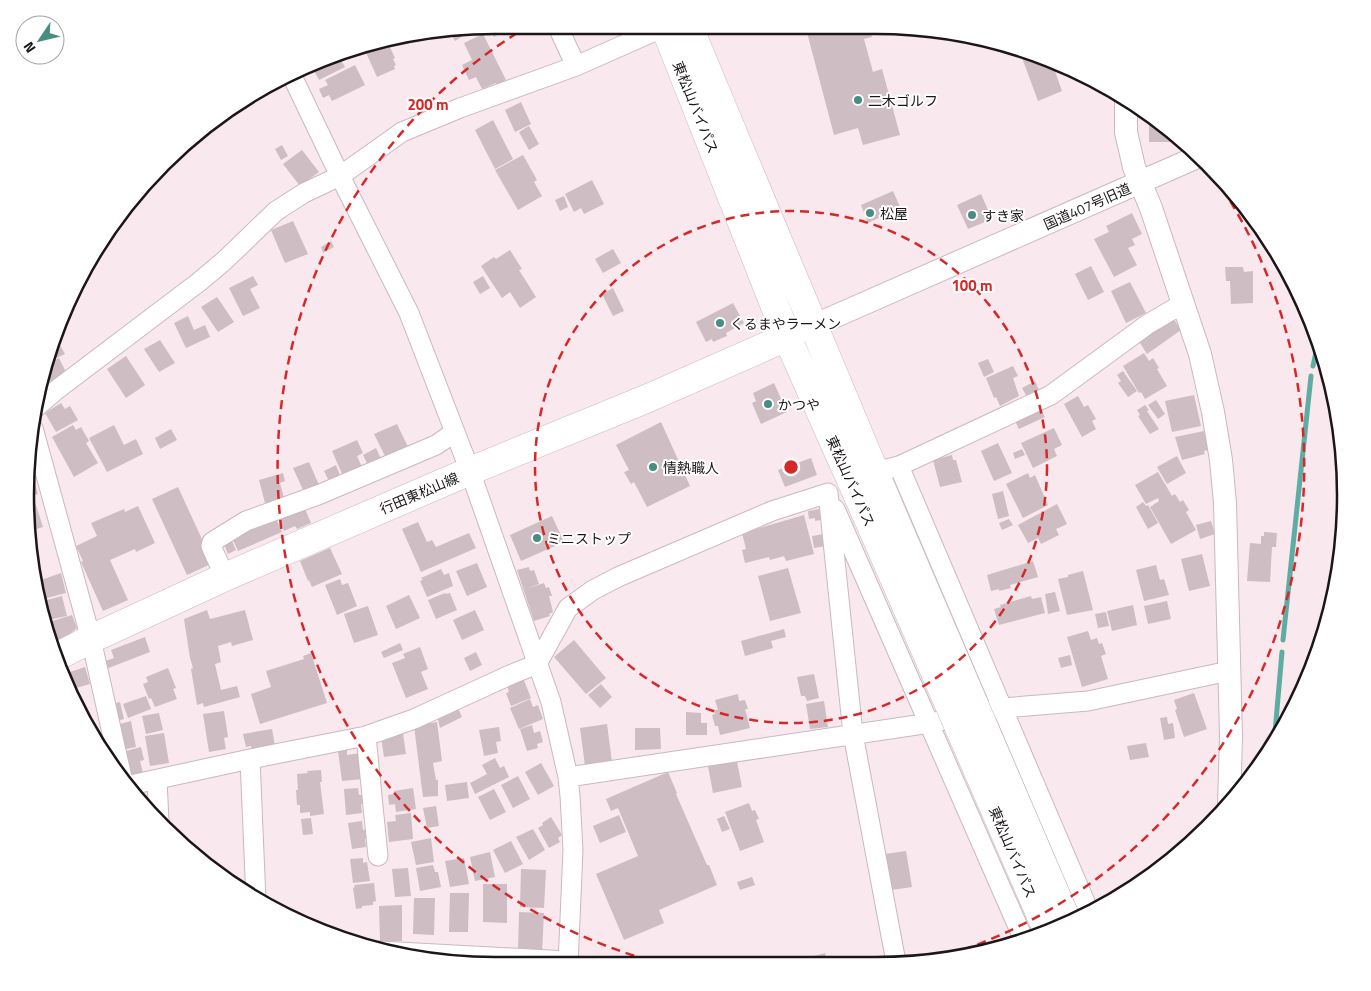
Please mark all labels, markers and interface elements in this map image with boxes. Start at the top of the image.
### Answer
north arrow [15,15,65,65]
text: N [18,38,40,58]
street label: 東松山バイパス [668,58,724,156]
place label: 二木ゴルフ [868,90,938,111]
text: 200 m [407,93,449,116]
marker: 二木ゴルフ [852,94,864,106]
street label: 国道407号旧道 [1040,177,1134,235]
place label: 松屋 [880,203,908,224]
place label: すき家 [982,205,1024,226]
marker: 松屋 [864,207,876,219]
marker: すき家 [966,209,978,221]
text: 100 m [951,274,993,297]
place label: くるまやラーメン [730,313,841,334]
marker: くるまやラーメン [714,317,726,329]
place label: かつや [778,394,820,415]
marker: かつや [762,398,774,410]
street label: 東松山バイパス [822,432,880,530]
place label: 情熱職人 [663,457,719,478]
centre of rings [782,458,800,476]
marker: 情熱職人 [647,461,659,473]
street label: 行田東松山線 [376,467,462,519]
place label: ミニストップ [547,528,631,549]
marker: ミニストップ [531,532,543,544]
street label: 東松山バイパス [984,803,1042,901]

